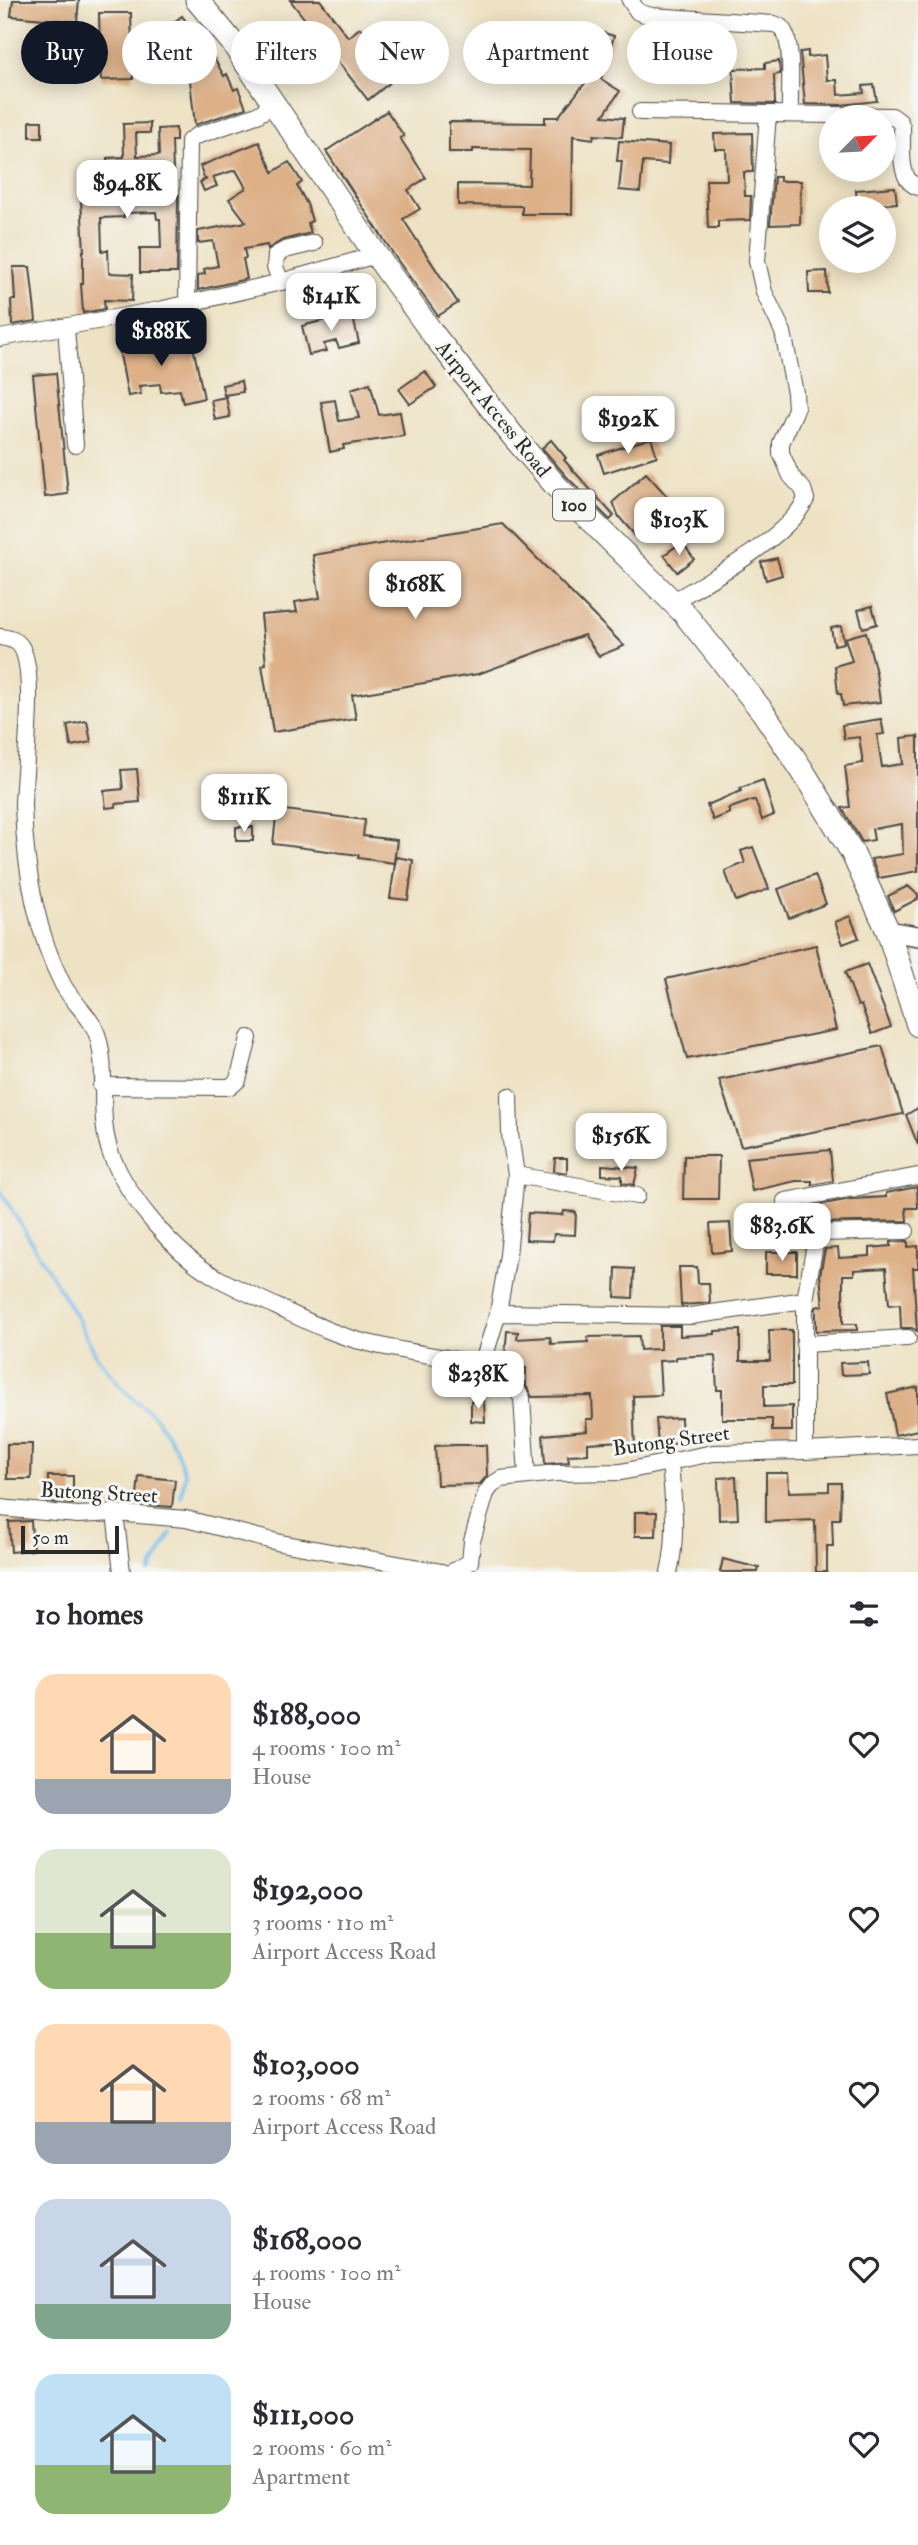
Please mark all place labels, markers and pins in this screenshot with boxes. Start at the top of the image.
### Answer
pin: $94.8K [70,160,184,220]
pin: $141K [282,274,380,333]
pin: $188K [112,308,210,368]
pin: $192K [579,396,677,456]
pin: $103K [630,498,728,557]
pin: $168K [366,562,464,621]
pin: $111K [195,774,293,834]
pin: $156K [572,1114,670,1173]
pin: $83.6K [725,1204,839,1263]
pin: $238K [429,1352,527,1411]

